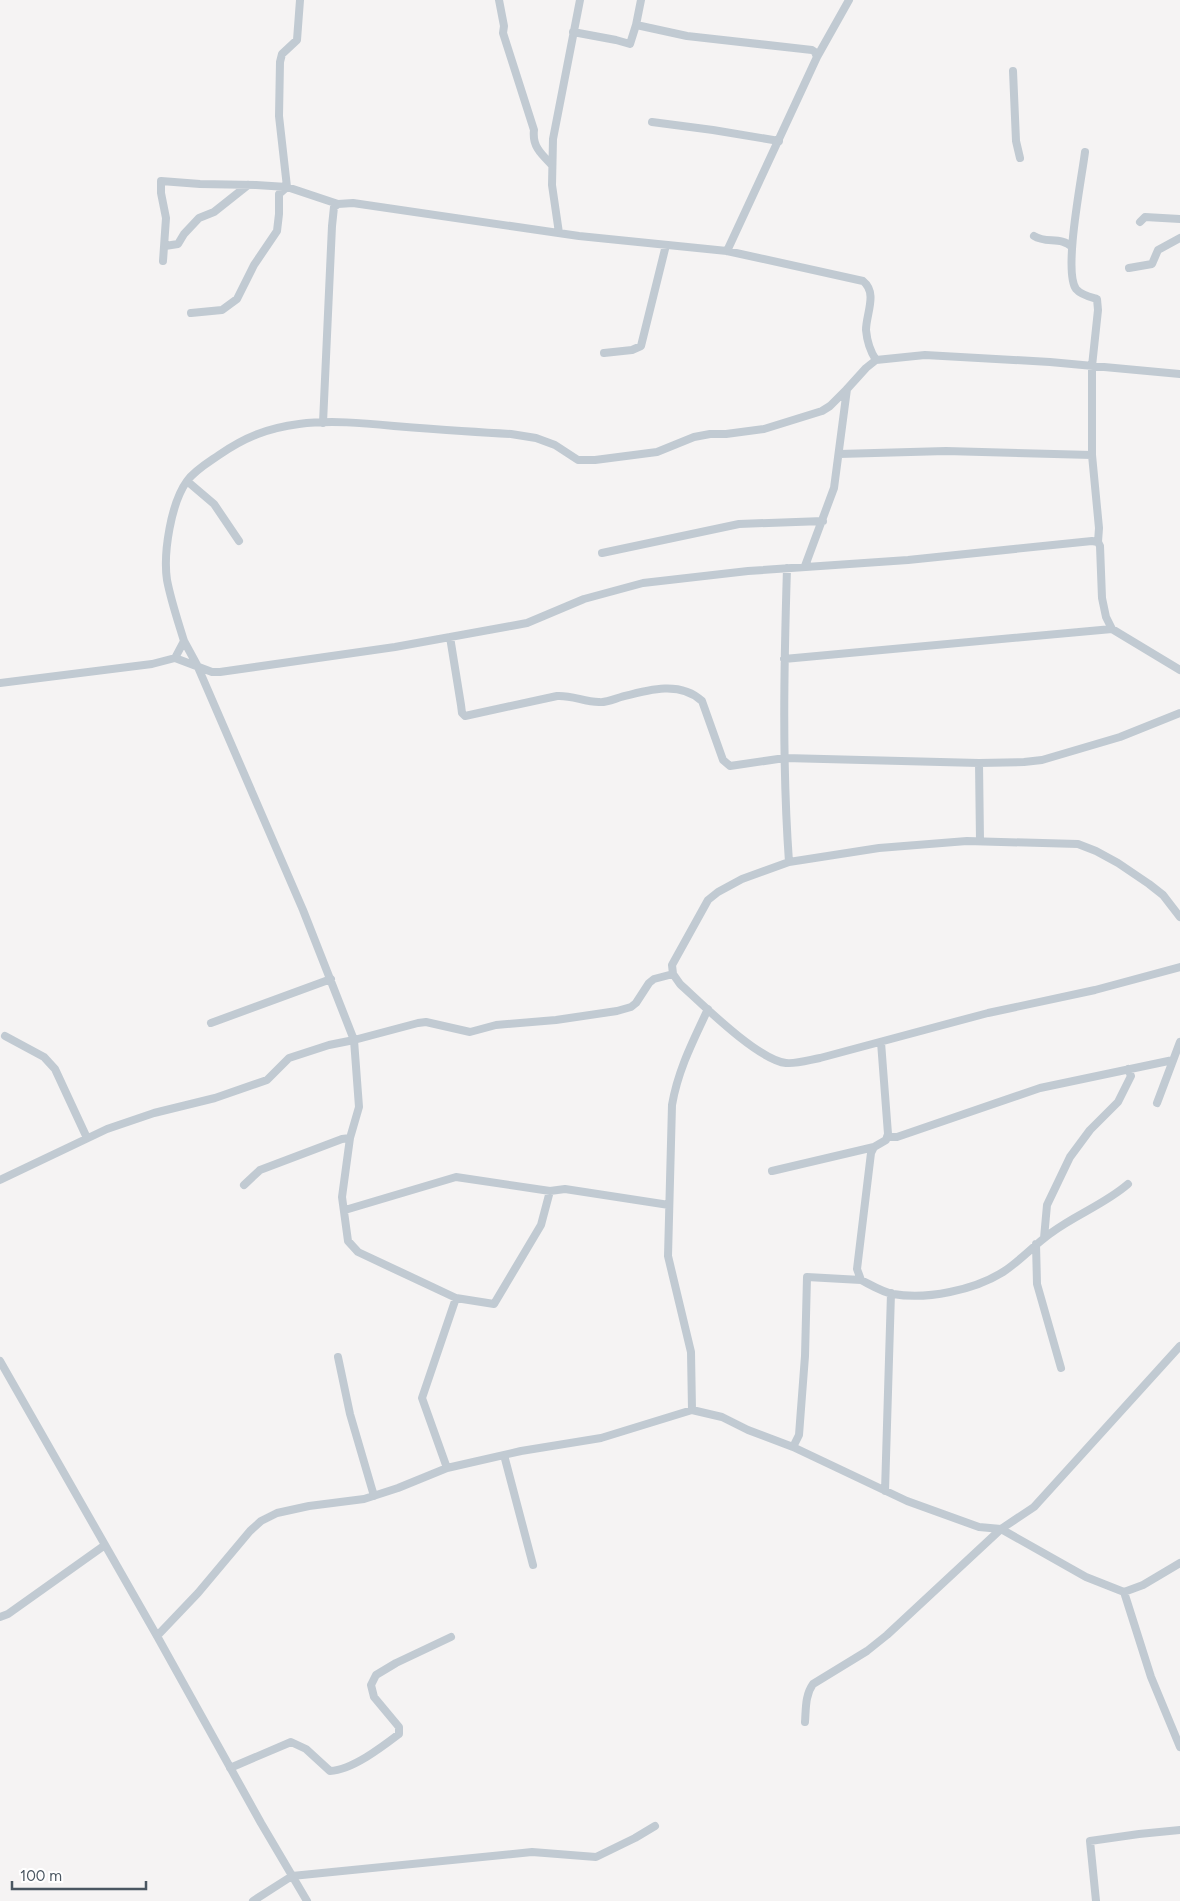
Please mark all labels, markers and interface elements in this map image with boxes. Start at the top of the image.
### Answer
scale bar [12,1858,146,1890]
text: 100 m [20,1867,62,1885]

